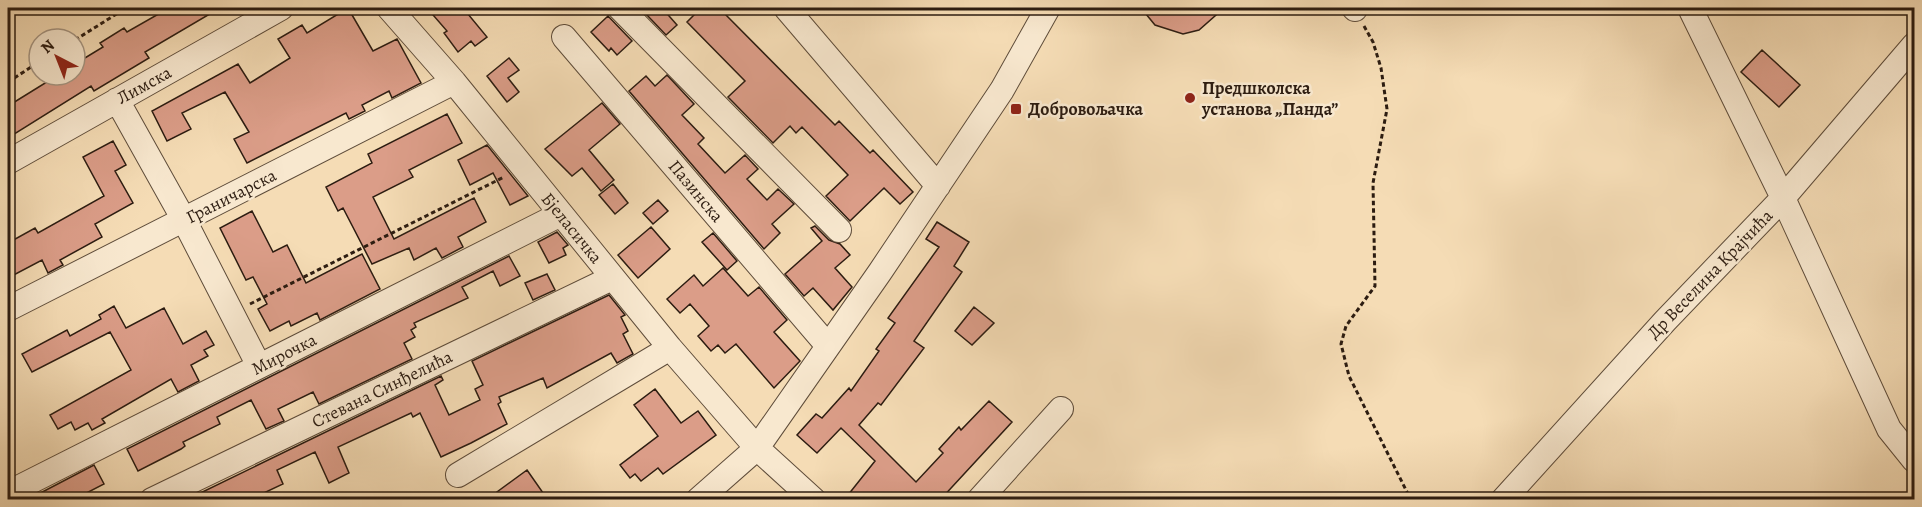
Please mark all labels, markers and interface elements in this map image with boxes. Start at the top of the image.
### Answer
north arrow [27,27,87,87]
text: N [36,34,60,59]
street label: Лимска [112,60,176,110]
place label: Предшколска установа „Панда” [1201,76,1338,121]
marker: Предшколска установа „Панда” [1183,91,1197,105]
place label: Добровољачка [1028,97,1144,121]
marker: Добровољачка [1009,102,1023,116]
street label: Пазинска [663,155,730,228]
street label: Граничарска [182,163,281,229]
street label: Бјеласичка [536,187,608,269]
street label: Др Веселина Крајчића [1642,204,1779,344]
street label: Мирочка [247,327,321,381]
street label: Стевана Синђелића [308,344,457,434]

